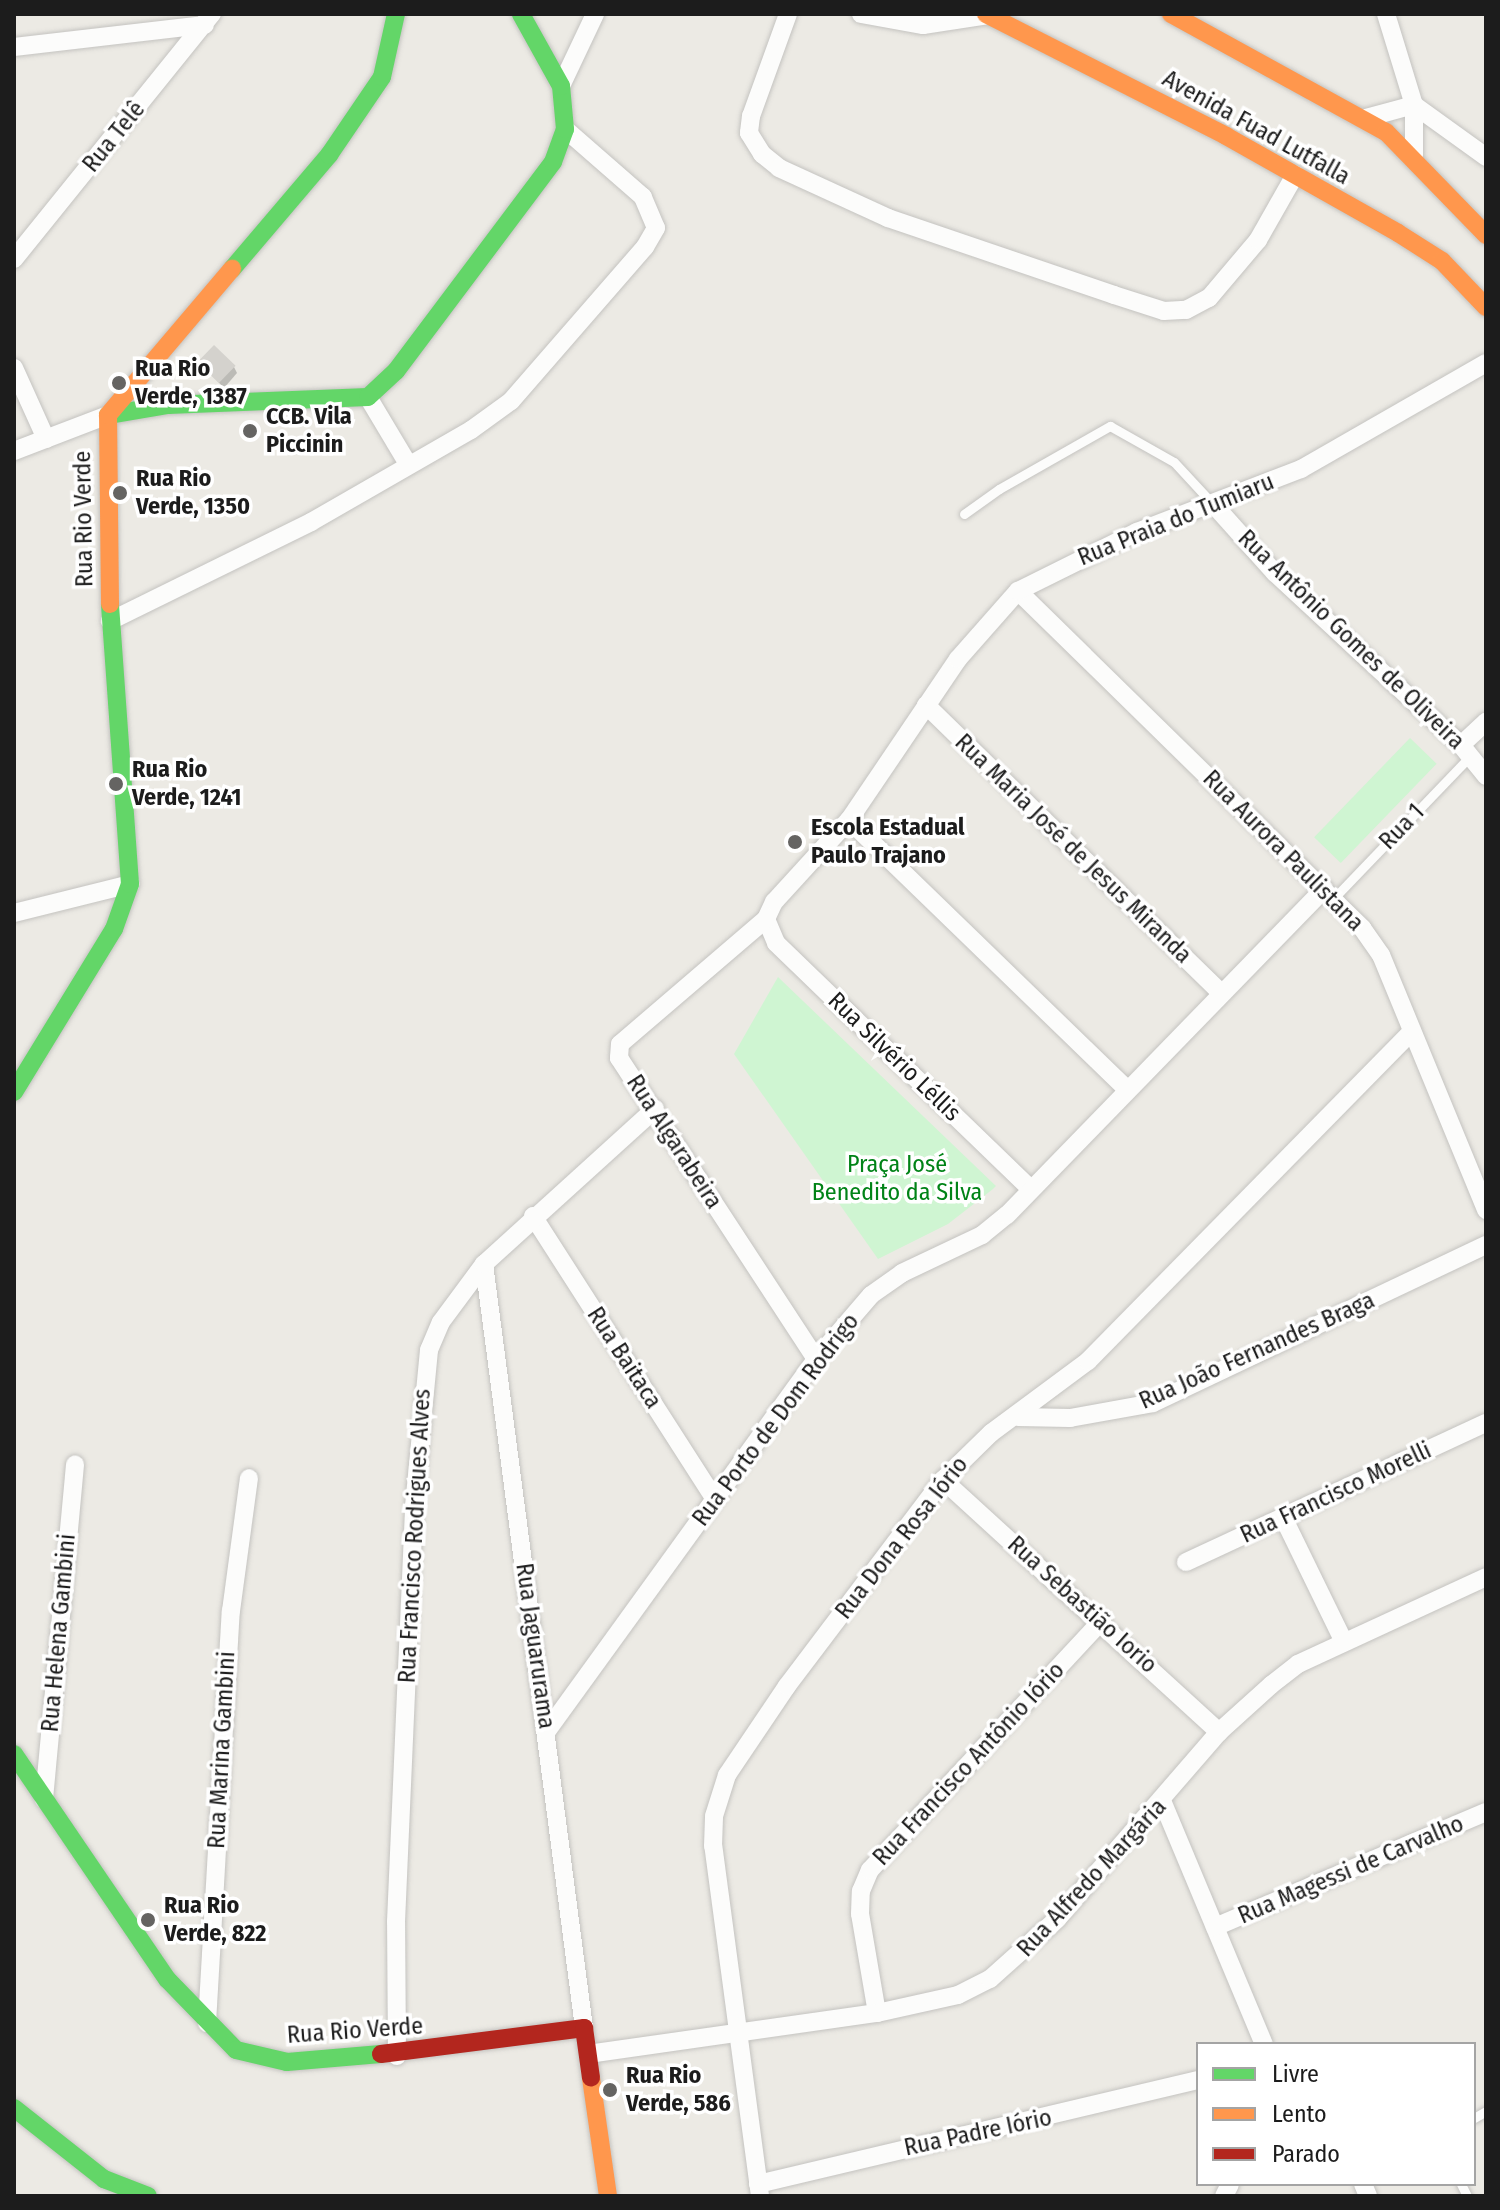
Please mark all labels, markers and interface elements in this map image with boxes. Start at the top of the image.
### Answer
street label: Avenida Fuad Lutfalla [1157,65,1355,191]
street label: Rua Telê [77,96,151,178]
place label: Rua Rio Verde, 1387 [135,355,247,411]
marker: Rua Rio Verde, 1387 [110,374,128,392]
place label: CCB. Vila Piccinin [266,403,352,459]
marker: CCB. Vila Piccinin [241,422,259,440]
street label: Rua Rio Verde [68,451,100,587]
place label: Rua Rio Verde, 1350 [136,465,250,521]
street label: Rua Praia do Tumiaru [1074,468,1278,572]
marker: Rua Rio Verde, 1350 [111,484,129,502]
street label: Rua Antônio Gomes de Oliveira [1232,524,1470,756]
street label: Rua Maria José de Jesus Miranda [949,728,1197,970]
place label: Rua Rio Verde, 1241 [132,756,241,812]
street label: Rua Aurora Paulistana [1197,765,1369,937]
marker: Rua Rio Verde, 1241 [107,775,125,793]
street label: Rua 1 [1373,798,1431,856]
place label: Escola Estadual Paulo Trajano [811,814,965,870]
marker: Escola Estadual Paulo Trajano [786,833,804,851]
street label: Rua Silvério Léllis [822,987,966,1127]
street label: Rua Algarabeira [620,1070,728,1214]
park label: Praça José Benedito da Silva [812,1151,982,1207]
street label: Rua João Fernandes Braga [1135,1286,1379,1416]
street label: Rua Baitaca [581,1302,667,1414]
street label: Rua Porto de Dom Rodrigo [687,1308,865,1532]
street label: Rua Francisco Rodrigues Alves [393,1388,437,1684]
street label: Rua Francisco Morelli [1236,1436,1436,1550]
street label: Rua Dona Rosa Iório [830,1451,974,1625]
street label: Rua Sebastião Iorio [1001,1530,1163,1680]
street label: Rua Helena Gambini [36,1533,82,1733]
street label: Rua Jaguarurama [509,1561,561,1731]
street label: Rua Marina Gambini [202,1650,242,1850]
street label: Rua Francisco Antônio Iório [867,1656,1071,1872]
street label: Rua Alfredo Margária [1011,1793,1173,1963]
street label: Rua Magessi de Carvalho [1234,1809,1468,1931]
place label: Rua Rio Verde, 822 [164,1892,266,1948]
marker: Rua Rio Verde, 822 [139,1911,157,1929]
street label: Rua Rio Verde [286,2012,424,2050]
legend [1196,2042,1476,2186]
text: Livre [1272,2060,1319,2088]
place label: Rua Rio Verde, 586 [626,2062,731,2118]
marker: Rua Rio Verde, 586 [601,2081,619,2099]
text: Lento [1272,2100,1327,2128]
street label: Rua Padre Iório [902,2103,1054,2163]
text: Parado [1272,2140,1340,2168]

